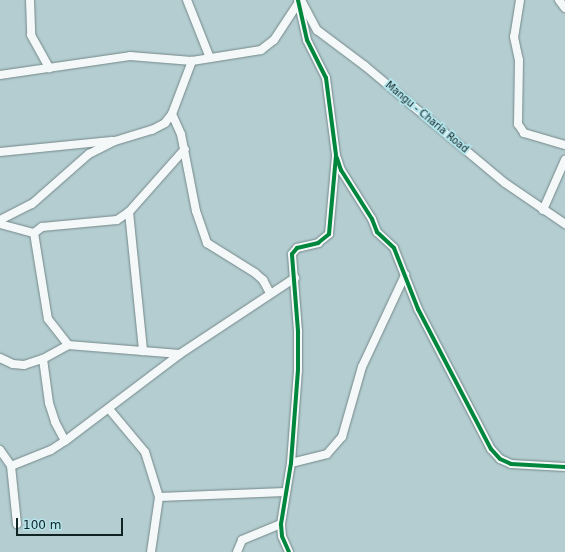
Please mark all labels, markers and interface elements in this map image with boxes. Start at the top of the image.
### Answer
street label: Mangu - Charia Road [383,79,471,155]
scale bar [18,510,125,536]
text: 100 m [23,518,61,532]

